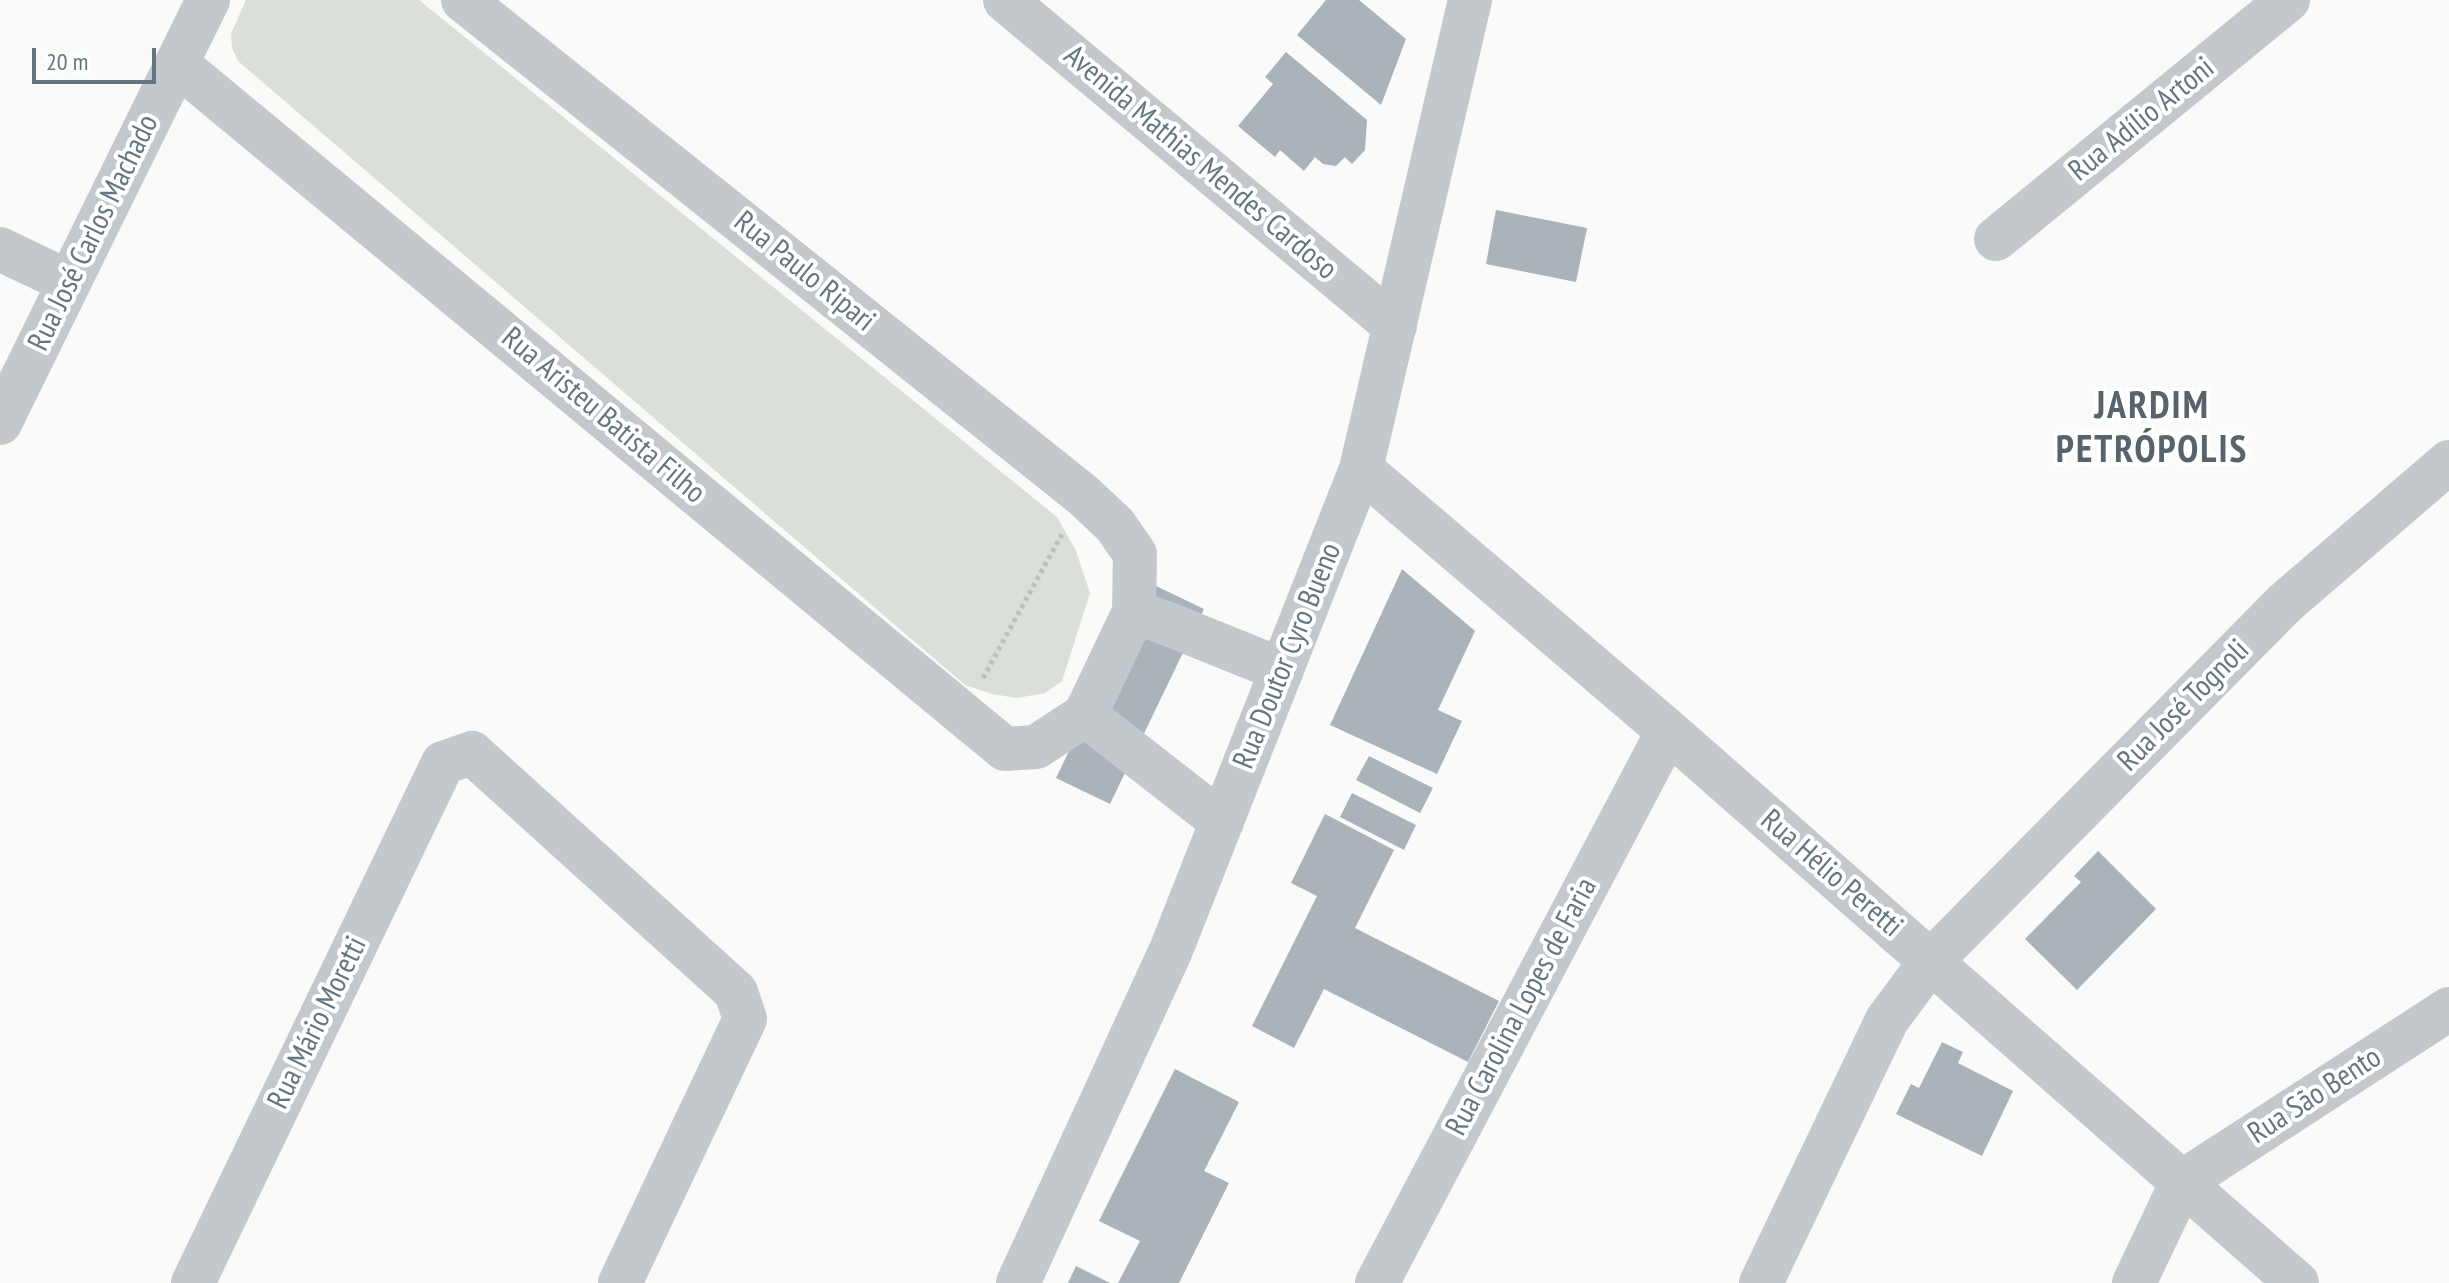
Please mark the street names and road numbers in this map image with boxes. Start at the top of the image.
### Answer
street label: Avenida Mathias Mendes Cardoso [1056,38,1344,288]
street label: Rua Adílio Artoni [2062,51,2222,189]
street label: Rua José Carlos Machado [21,109,167,357]
street label: Rua Paulo Ripari [726,204,882,340]
street label: Rua Aristeu Batista Filho [494,320,712,512]
street label: Rua Doutor Cyro Bueno [1226,538,1350,774]
street label: Rua José Tognoli [2111,633,2257,779]
street label: Rua Hélio Peretti [1753,803,1909,945]
street label: Rua Carolina Lopes de Faria [1439,872,1605,1142]
street label: Rua Mário Moretti [261,931,375,1115]
street label: Rua São Bento [2242,1040,2388,1152]

